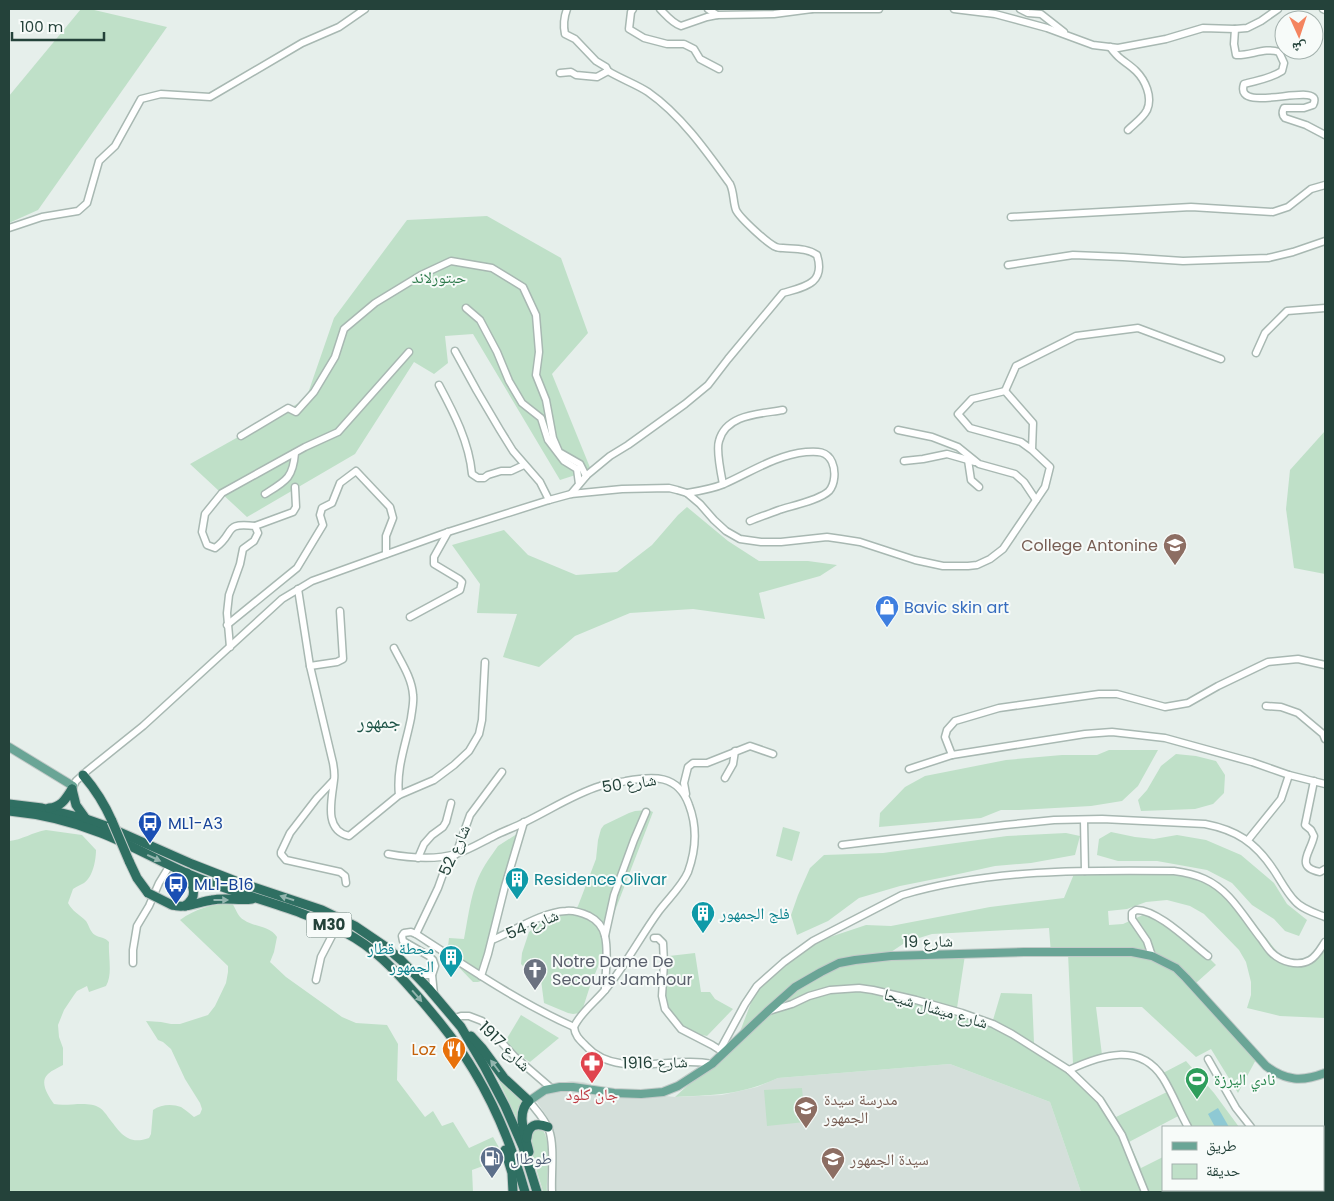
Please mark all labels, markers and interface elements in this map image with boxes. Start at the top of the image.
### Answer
scale bar [12,10,105,42]
north arrow [1274,10,1324,60]
text: 100 m [20,16,63,37]
text: ش [1292,38,1308,58]
park label: حبتورلاند [412,266,466,289]
school or university icon: College Antonine [1162,532,1188,566]
place label: College Antonine [1021,534,1158,557]
shop icon: Bavic skin art [874,594,900,628]
place label: Bavic skin art [904,596,1009,619]
district label: جمهور [356,708,401,735]
street label: شارع 50 [600,768,658,799]
bus stop icon: ML1-A3 [137,810,163,844]
place label: ML1-A3 [168,812,223,835]
street label: شارع 52 [433,821,476,880]
one-way arrow [147,854,161,862]
building icon: Residence Olivar [504,866,530,900]
place label: Residence Olivar [534,868,667,891]
bus stop icon: ML1-B16 [163,871,189,905]
place label: ML1-B16 [194,873,254,896]
one-way arrow [280,894,295,901]
one-way arrow [213,896,229,904]
building icon: فلج الجمهور [690,900,716,934]
place label: فلج الجمهور [719,902,790,925]
street label: شارع 54 [502,904,562,945]
road number: M30 [306,912,352,938]
street label: شارع 19 [903,930,953,953]
place label: محطة قطار الجمهور [366,937,434,978]
building icon: محطة قطار الجمهور [438,944,464,978]
place label: Notre Dame De Secours Jamhour [552,950,693,991]
church icon: Notre Dame De Secours Jamhour [522,957,548,991]
street label: شارع ميشال شيحا [881,983,991,1034]
one-way arrow [412,989,423,1002]
street label: شارع 1917 [474,1016,536,1077]
restaurant icon: Loz [441,1036,467,1070]
place label: Loz [412,1038,436,1061]
pharmacy icon: جان كلود [579,1050,605,1084]
street label: شارع 1916 [622,1050,688,1075]
one-way arrow [490,1059,500,1073]
sports icon: نادي اليرزة [1184,1066,1210,1100]
place label: نادي اليرزة [1214,1068,1275,1092]
place label: جان كلود [566,1083,618,1106]
place label: مدرسة سيدة الجمهور [823,1088,898,1129]
school or university icon: مدرسة سيدة الجمهور [793,1095,819,1129]
legend [1162,1126,1324,1191]
text: طريق [1206,1135,1237,1156]
fuel station icon: طوطال [479,1145,505,1179]
school or university icon: سيدة الجمهور [820,1146,846,1180]
place label: طوطال [510,1147,552,1170]
place label: سيدة الجمهور [849,1148,929,1171]
text: حديقة [1206,1160,1241,1181]

